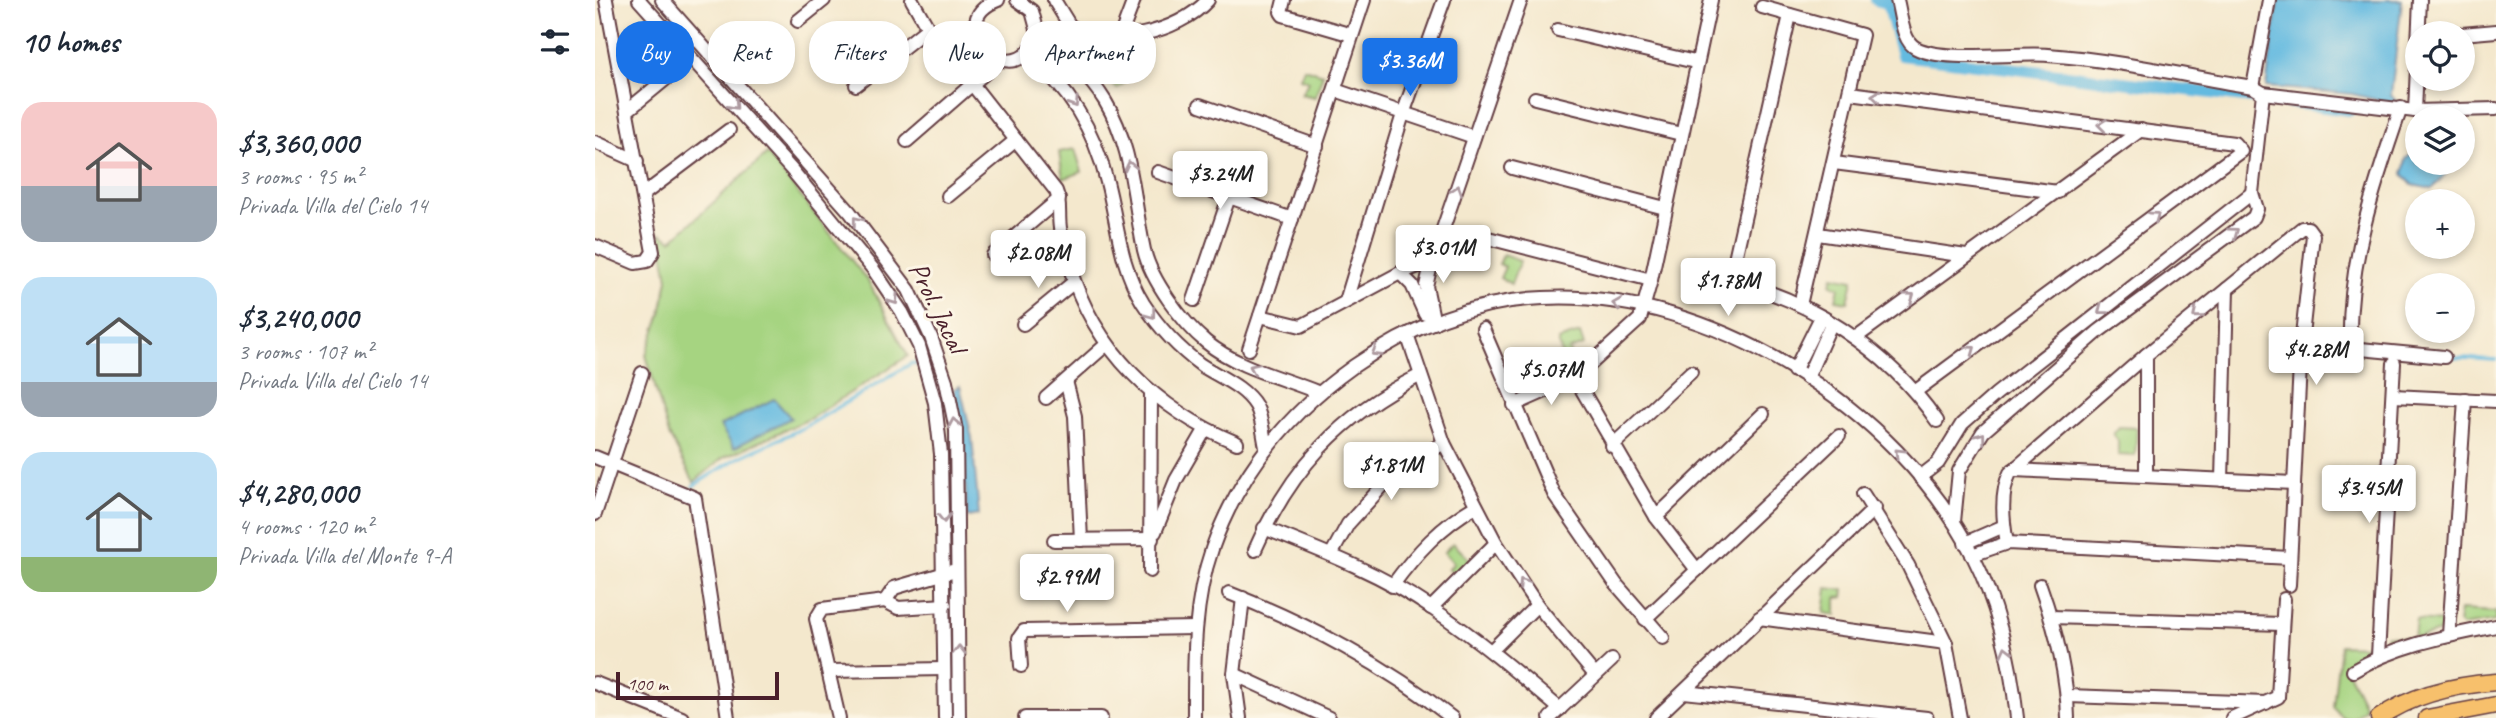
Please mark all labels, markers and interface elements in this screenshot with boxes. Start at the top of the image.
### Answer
chip: Buy [616,21,694,84]
chip: Rent [708,21,795,84]
chip: Filters [809,21,909,84]
chip: New [923,21,1006,84]
chip: Apartment [1020,21,1156,84]
map controls [2405,21,2475,343]
button: locate [2405,21,2475,91]
text: 10 homes [21,23,119,61]
icon: filters [536,23,574,61]
pin: $3.36M [1353,38,1467,98]
text: $3.36M [1378,46,1442,75]
one-way arrow [1870,89,1882,104]
one-way arrow [1065,95,1078,108]
one-way arrow [726,97,738,110]
button: layers [2405,105,2475,175]
one-way arrow [2096,117,2108,132]
text: $3,360,000 [238,124,359,162]
icon: home [77,130,161,214]
pin: $3.24M [1163,152,1277,211]
text: $3.24M [1189,159,1251,188]
one-way arrow [1123,160,1138,172]
text: 3 rooms · 95 m² [238,162,362,191]
one-way arrow [1449,184,1463,196]
button: + [2405,189,2475,259]
text: Privada Villa del Cielo 14 [238,191,427,220]
one-way arrow [2147,212,2160,225]
one-way arrow [852,216,865,228]
pin: $3.01M [1386,226,1500,285]
one-way arrow [2226,228,2238,240]
pin: $2.08M [981,230,1095,290]
text: $3.01M [1412,233,1474,262]
text: $2.08M [1007,238,1069,267]
street label: Prol. Jacal [901,256,977,363]
pin: $1.78M [1671,258,1785,318]
text: $1.78M [1697,266,1759,295]
button: − [2405,273,2475,343]
one-way arrow [886,292,898,305]
one-way arrow [1902,293,1915,305]
one-way arrow [1611,296,1622,311]
text: $3,240,000 [238,299,358,337]
one-way arrow [2097,302,2109,315]
icon: home [77,305,161,389]
one-way arrow [1143,306,1156,318]
one-way arrow [2193,306,2206,318]
pin: $4.28M [2259,328,2373,387]
text: $4.28M [2285,335,2347,364]
text: 3 rooms · 107 m² [238,337,373,366]
one-way arrow [1370,344,1383,357]
one-way arrow [1964,346,1976,359]
pin: $5.07M [1494,348,1608,407]
text: $5.07M [1520,355,1582,384]
one-way arrow [1248,362,1261,376]
text: Privada Villa del Cielo 14 [238,366,427,395]
one-way arrow [948,417,963,429]
one-way arrow [1973,432,1986,444]
pin: $1.81M [1334,442,1448,502]
one-way arrow [1895,448,1908,461]
text: $1.81M [1360,450,1422,479]
pin: $3.45M [2312,466,2426,525]
text: $3.45M [2338,473,2400,502]
text: $4,280,000 [238,474,358,512]
icon: home [77,480,161,564]
text: 4 rooms · 120 m² [238,512,373,541]
one-way arrow [936,513,952,524]
text: Privada Villa del Monte 9-A [238,541,451,570]
pin: $2.99M [1010,554,1124,614]
text: $2.99M [1036,562,1098,591]
one-way arrow [1518,578,1531,591]
one-way arrow [951,644,967,655]
one-way arrow [2000,645,2014,657]
scale bar [616,669,779,701]
text: 100 m [627,672,668,696]

